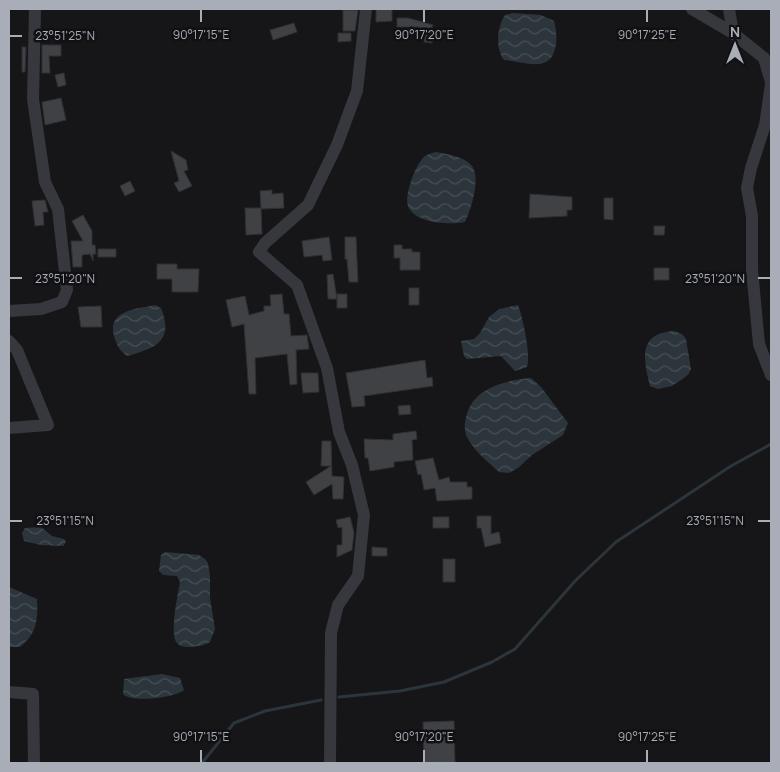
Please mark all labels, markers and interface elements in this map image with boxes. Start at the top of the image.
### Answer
north arrow [710,20,760,70]
text: N [730,22,740,41]
text: 90°17'15"E [173,26,229,43]
text: 90°17'20"E [394,26,454,43]
text: 90°17'25"E [618,26,677,43]
text: 23°51'25"N [35,27,95,44]
text: 23°51'20"N [35,270,95,287]
text: 23°51'20"N [685,270,745,287]
text: 23°51'15"N [36,512,94,529]
text: 23°51'15"N [686,512,744,529]
text: 90°17'15"E [173,728,229,745]
text: 90°17'20"E [394,728,454,745]
text: 90°17'25"E [618,728,677,745]

